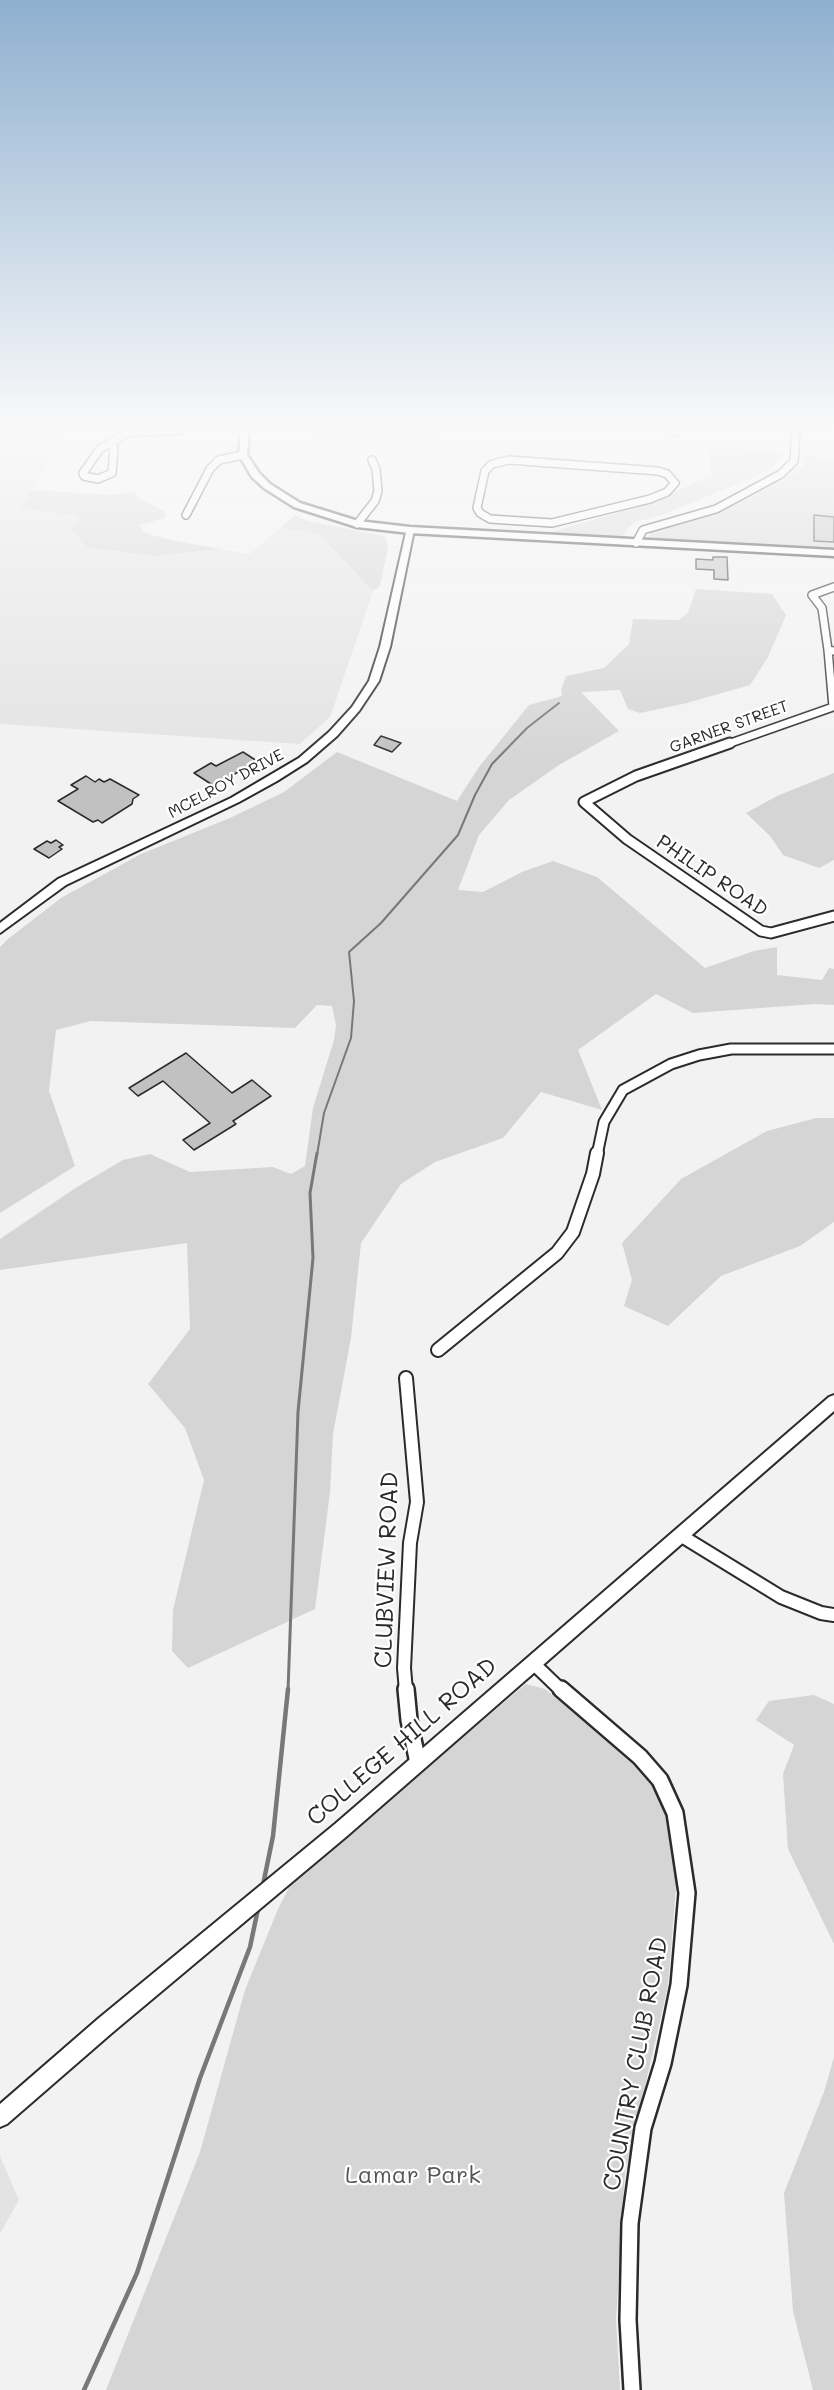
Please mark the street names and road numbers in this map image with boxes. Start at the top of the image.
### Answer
street label: GARNER STREET [667,697,791,757]
street label: MCELROY DRIVE [165,745,287,823]
street label: PHILIP ROAD [652,830,772,922]
street label: CLUBVIEW ROAD [369,1471,405,1669]
street label: COLLEGE HILL ROAD [301,1652,503,1832]
street label: COUNTRY CLUB ROAD [597,1935,675,2193]

